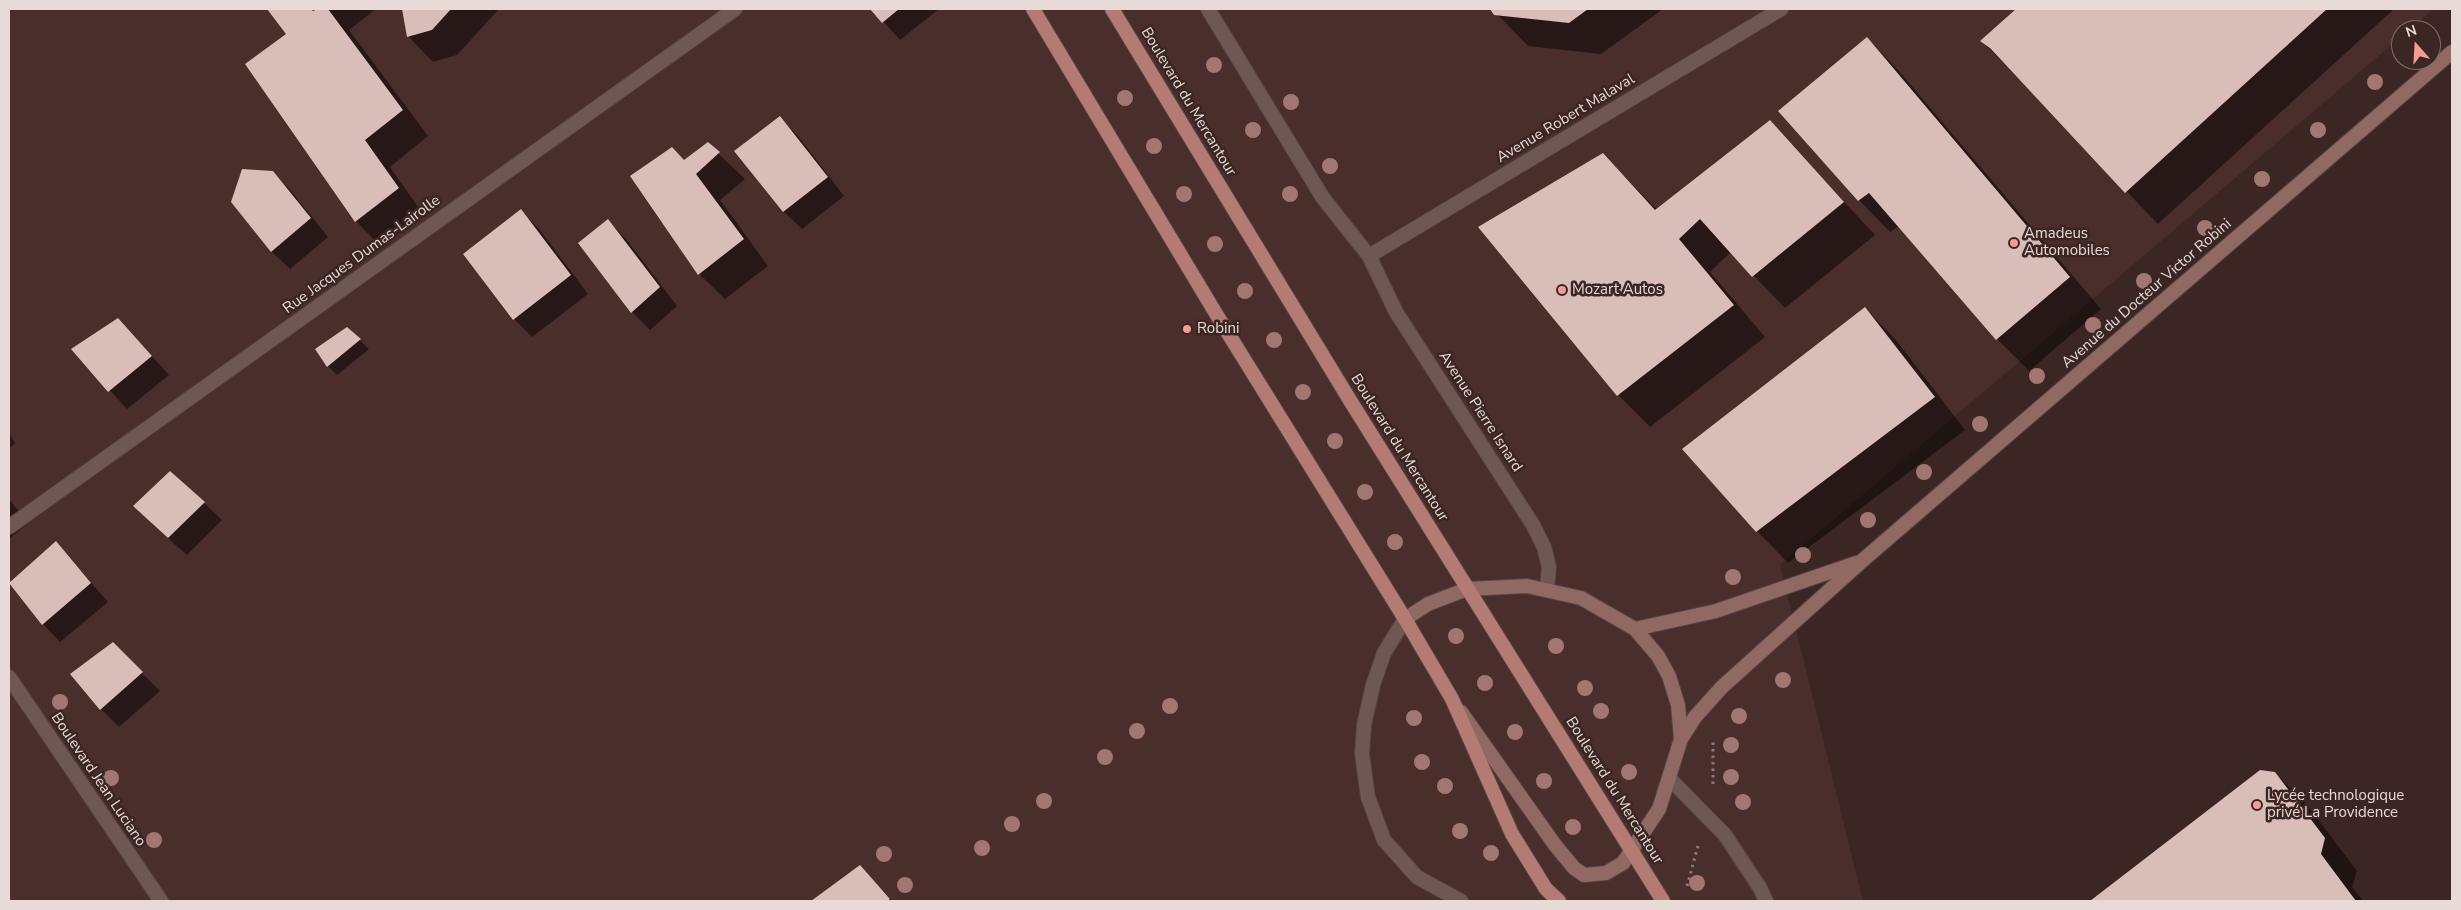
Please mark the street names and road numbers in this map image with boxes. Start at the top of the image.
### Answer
street label: Boulevard du Mercantour [1136,24,1240,180]
street label: Avenue Robert Malaval [1494,71,1638,167]
street label: Rue Jacques Dumas-Lairolle [280,192,444,318]
street label: Avenue du Docteur Victor Robini [2058,215,2236,373]
street label: Avenue Pierre Isnard [1434,348,1526,476]
street label: Boulevard du Mercantour [1346,371,1452,525]
street label: Boulevard Jean Luciano [47,710,149,850]
street label: Boulevard du Mercantour [1561,714,1667,868]

